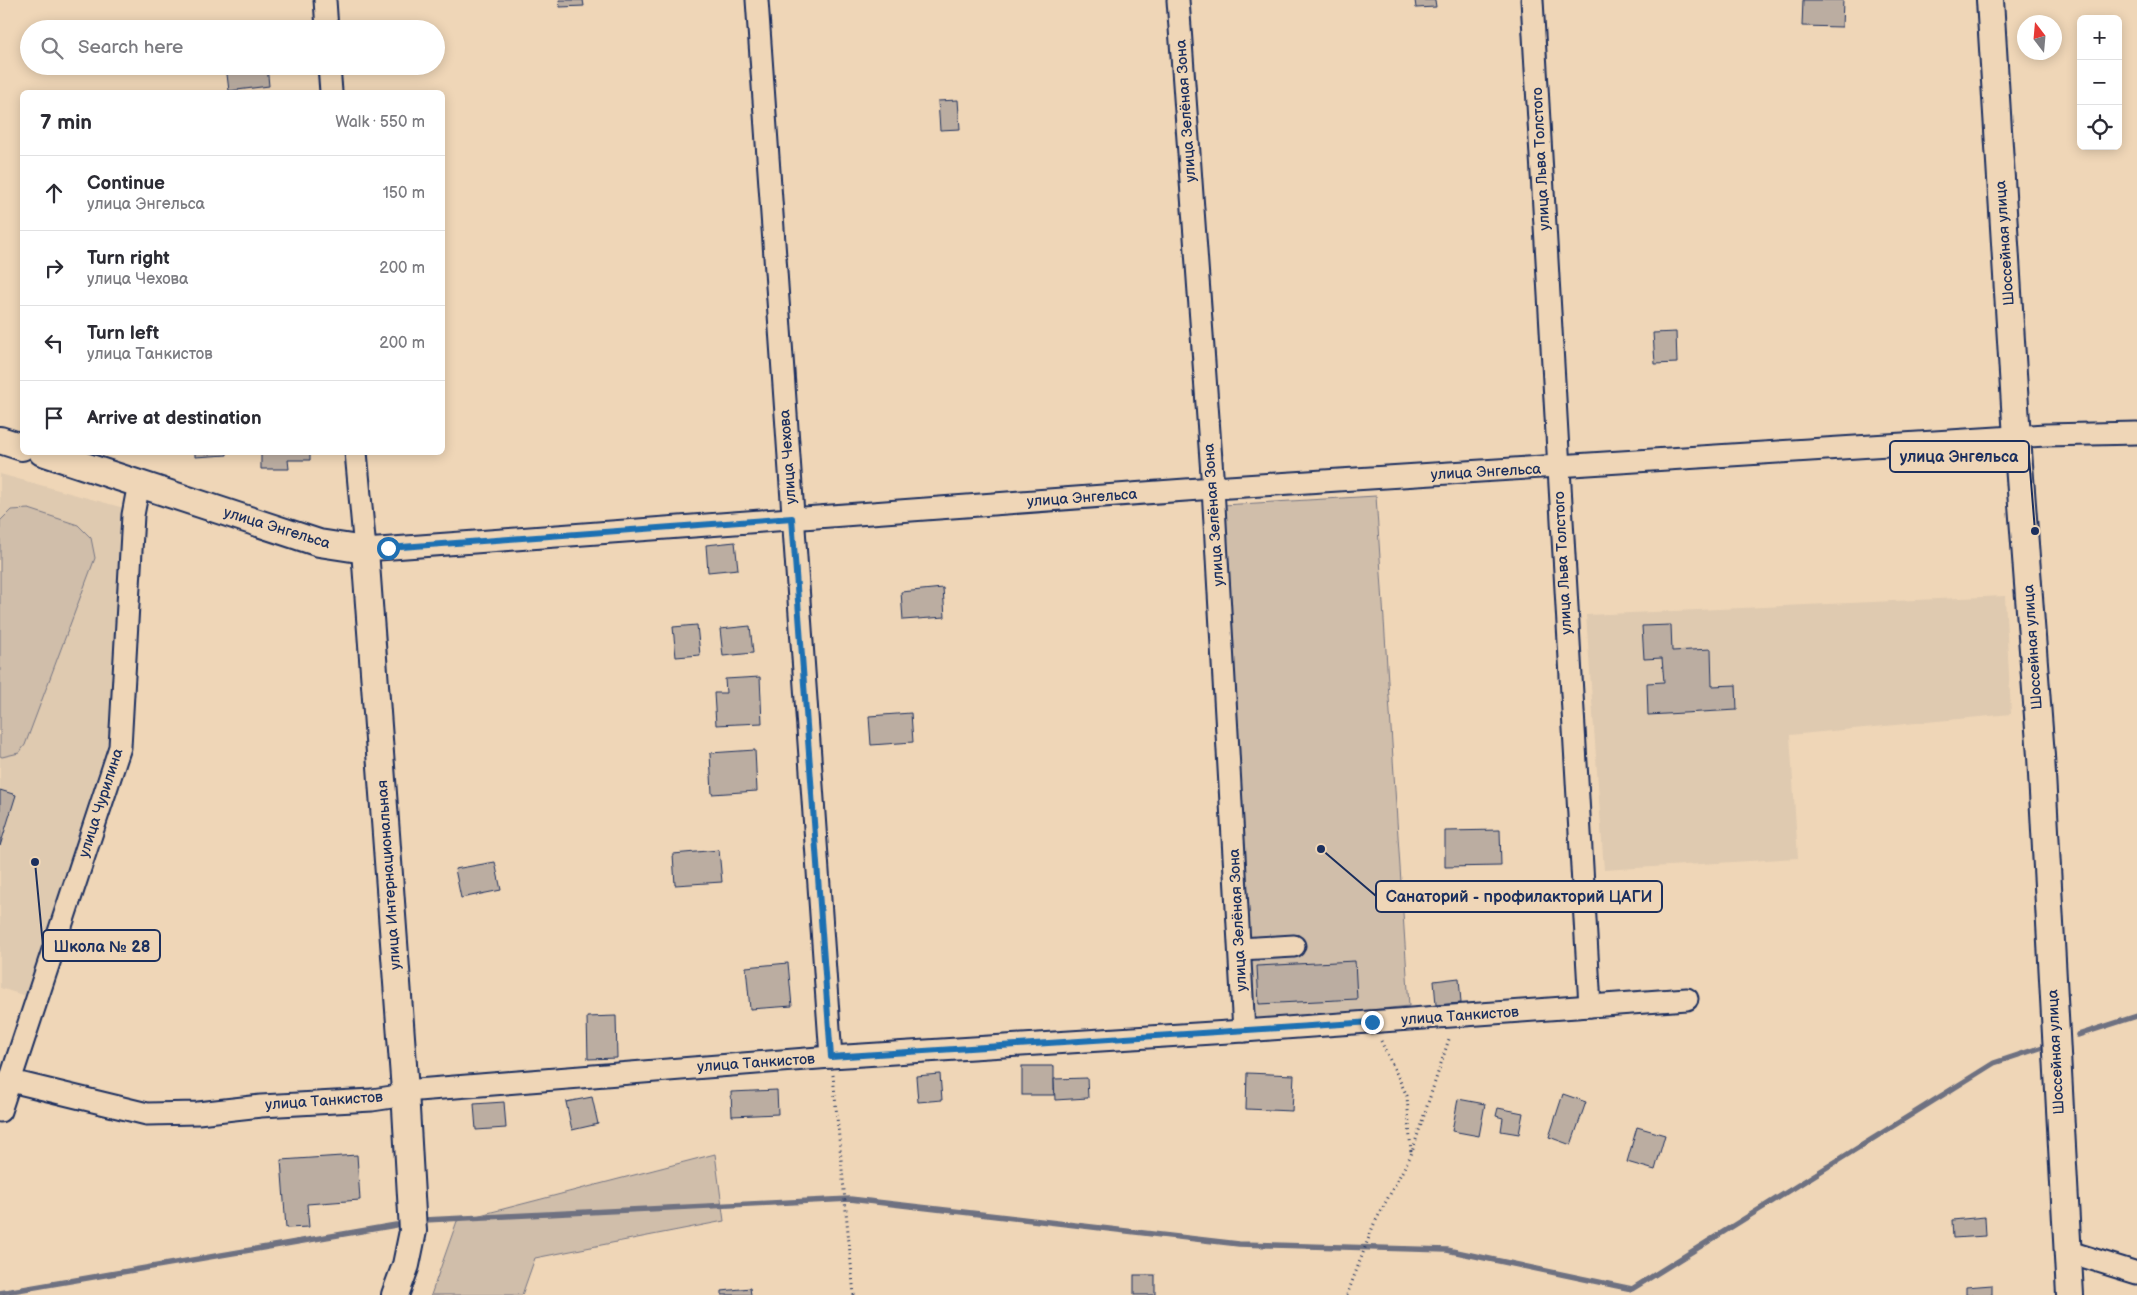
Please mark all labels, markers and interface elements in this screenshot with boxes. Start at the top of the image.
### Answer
north arrow [2017,15,2062,60]
map controls [2077,15,2122,150]
button: + [2077,15,2122,60]
search box [20,20,445,75]
icon: search [38,34,66,62]
text: Search here [78,36,183,59]
street label: улица Зелёная Зона [1172,39,1200,183]
button: − [2077,60,2122,105]
street label: улица Льва Толстого [1528,87,1554,231]
button: locate [2077,105,2122,150]
text: 7 min [40,110,92,135]
text: Walk · 550 m [335,113,425,132]
text: Continue [87,172,165,195]
icon: ahead [40,179,68,207]
street label: Шоссейная улица [1991,180,2019,306]
text: 150 m [383,184,425,203]
text: улица Энгельса [87,195,205,214]
text: Turn right [87,247,170,270]
icon: right [40,254,68,282]
text: 200 m [379,259,425,278]
text: улица Чехова [87,270,188,289]
text: Turn left [87,322,159,345]
icon: left [40,329,68,357]
text: 200 m [379,334,425,353]
text: улица Танкистов [87,345,213,364]
icon: arrive [40,404,68,432]
text: Arrive at destination [87,407,262,430]
street label: улица Чехова [775,409,801,505]
callout: улица Энгельса [1890,441,2029,472]
street label: улица Зелёная Зона [1200,443,1228,587]
text: улица Энгельса [1900,448,2019,467]
street label: улица Энгельса [1430,460,1542,484]
street label: улица Энгельса [1026,485,1138,511]
street label: улица Льва Толстого [1550,491,1576,635]
street label: улица Энгельса [221,503,333,553]
route start [377,537,400,560]
street label: Шоссейная улица [2019,584,2047,710]
street label: улица Чурилина [74,746,128,860]
street label: улица Интернациональная [373,779,405,971]
street label: улица Зелёная Зона [1225,848,1251,992]
callout: Санаторий - профилакторий ЦАГИ [1376,881,1662,912]
text: Санаторий - профилакторий ЦАГИ [1386,888,1652,907]
callout: Школа № 28 [43,930,160,961]
text: Школа № 28 [54,938,150,957]
street label: Шоссейная улица [2043,989,2069,1115]
street label: улица Танкистов [1401,1002,1520,1030]
route end [1361,1011,1384,1034]
street label: улица Танкистов [697,1049,816,1077]
street label: улица Танкистов [265,1087,384,1115]

